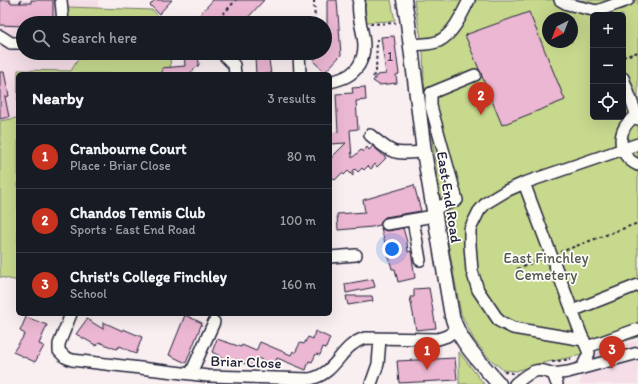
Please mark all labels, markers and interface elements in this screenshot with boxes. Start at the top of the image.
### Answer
north arrow [542,12,578,48]
map controls [590,12,626,120]
button: + [590,12,626,48]
search box [16,16,332,60]
icon: search [30,27,52,49]
text: Search here [62,29,137,47]
button: − [590,48,626,84]
house number: 1 [387,49,393,64]
pin: 2 [468,82,494,115]
button: locate [590,84,626,120]
text: Nearby [32,88,84,108]
text: 3 results [267,91,316,106]
text: Cranbourne Court [70,140,187,158]
text: 1 [42,149,48,164]
text: 80 m [287,149,316,164]
street label: East End Road [433,150,465,244]
text: Place · Briar Close [70,158,171,173]
text: Chandos Tennis Club [70,204,205,222]
text: 2 [42,213,48,228]
text: 100 m [280,213,316,228]
text: Sports · East End Road [70,222,195,237]
your location [382,239,402,259]
park label: East Finchley Cemetery [503,249,589,284]
text: Christ's College Finchley [70,268,227,286]
text: 3 [41,277,49,292]
text: 160 m [281,277,316,292]
text: School [70,286,107,301]
pin: 3 [599,336,625,369]
pin: 1 [414,337,440,370]
street label: Briar Close [210,352,282,372]

